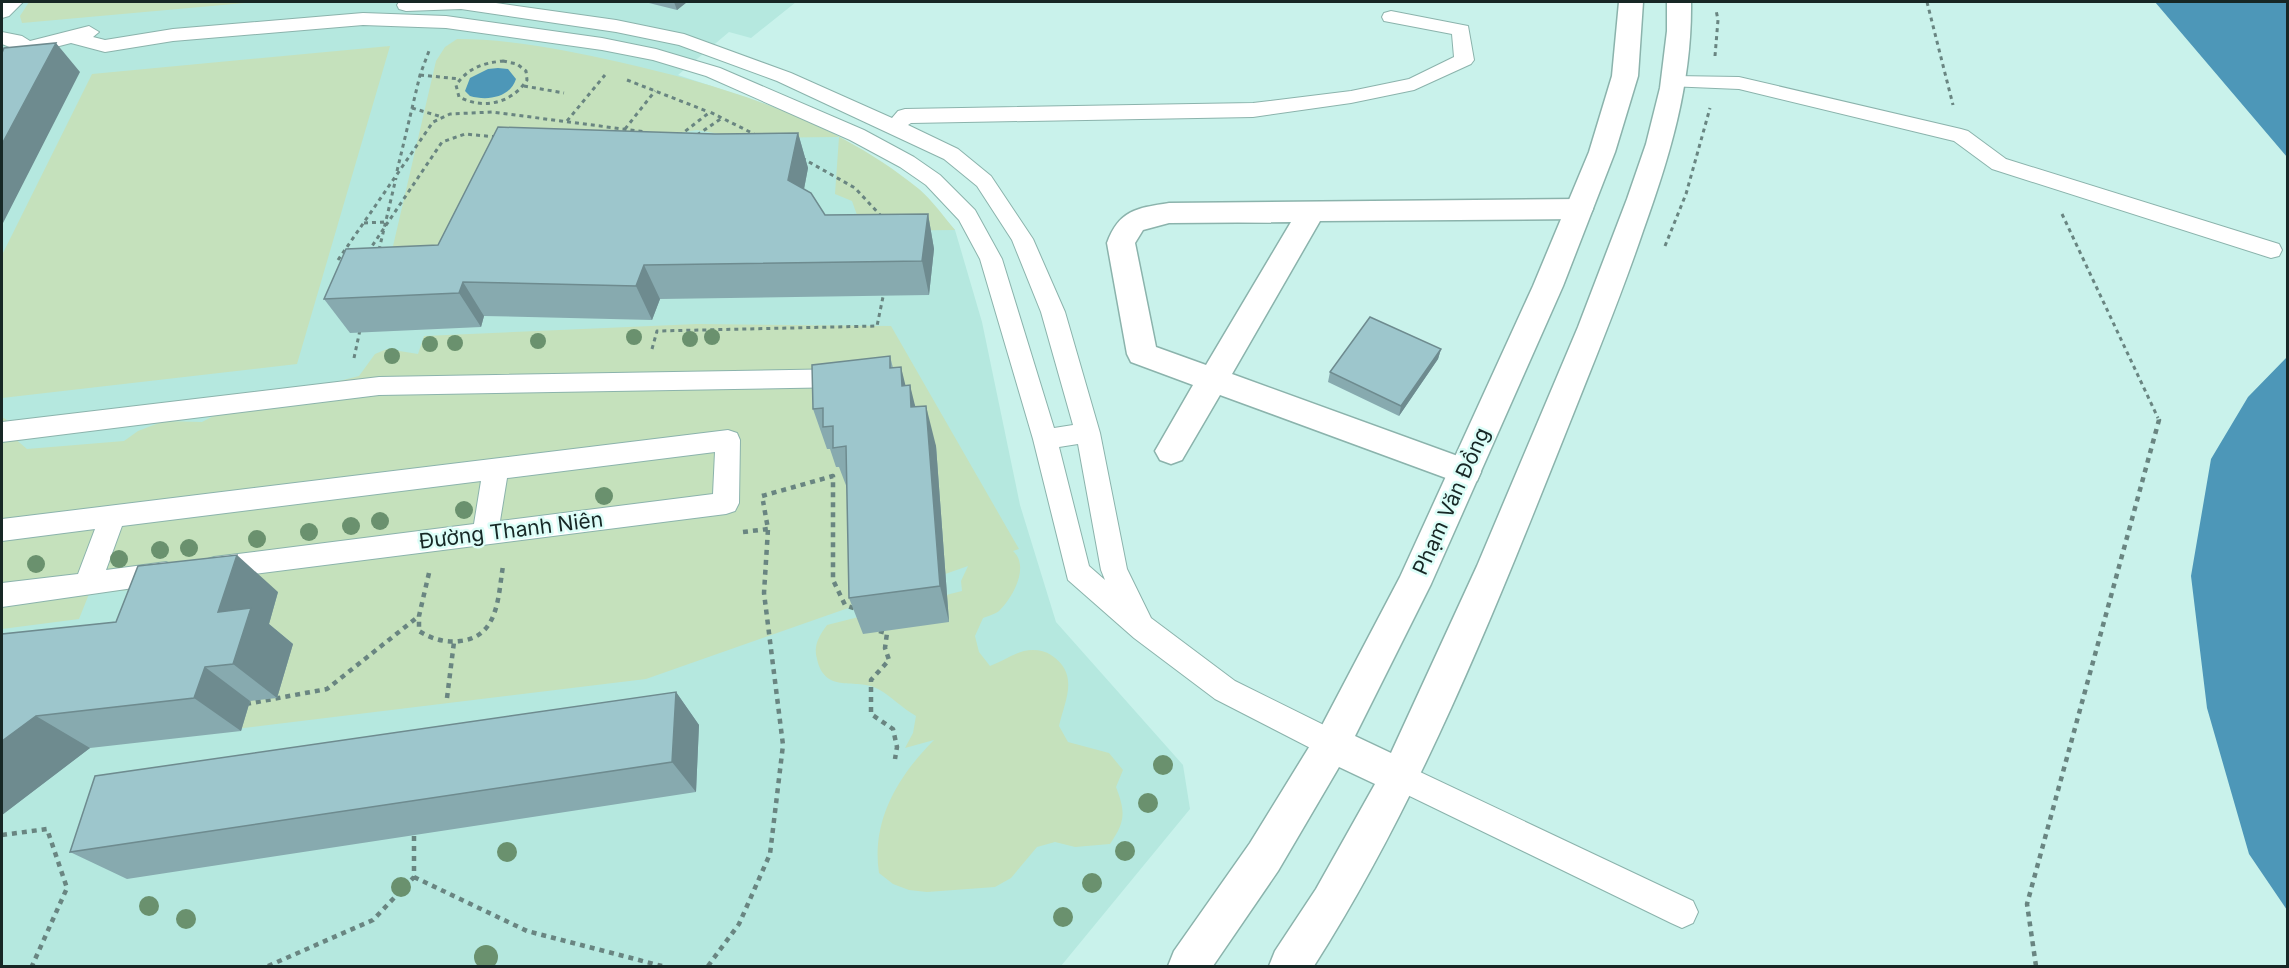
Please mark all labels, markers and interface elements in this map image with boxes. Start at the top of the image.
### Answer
street label: Phạm Văn Đồng [1407,424,1495,578]
street label: Đường Thanh Niên [418,506,604,554]

